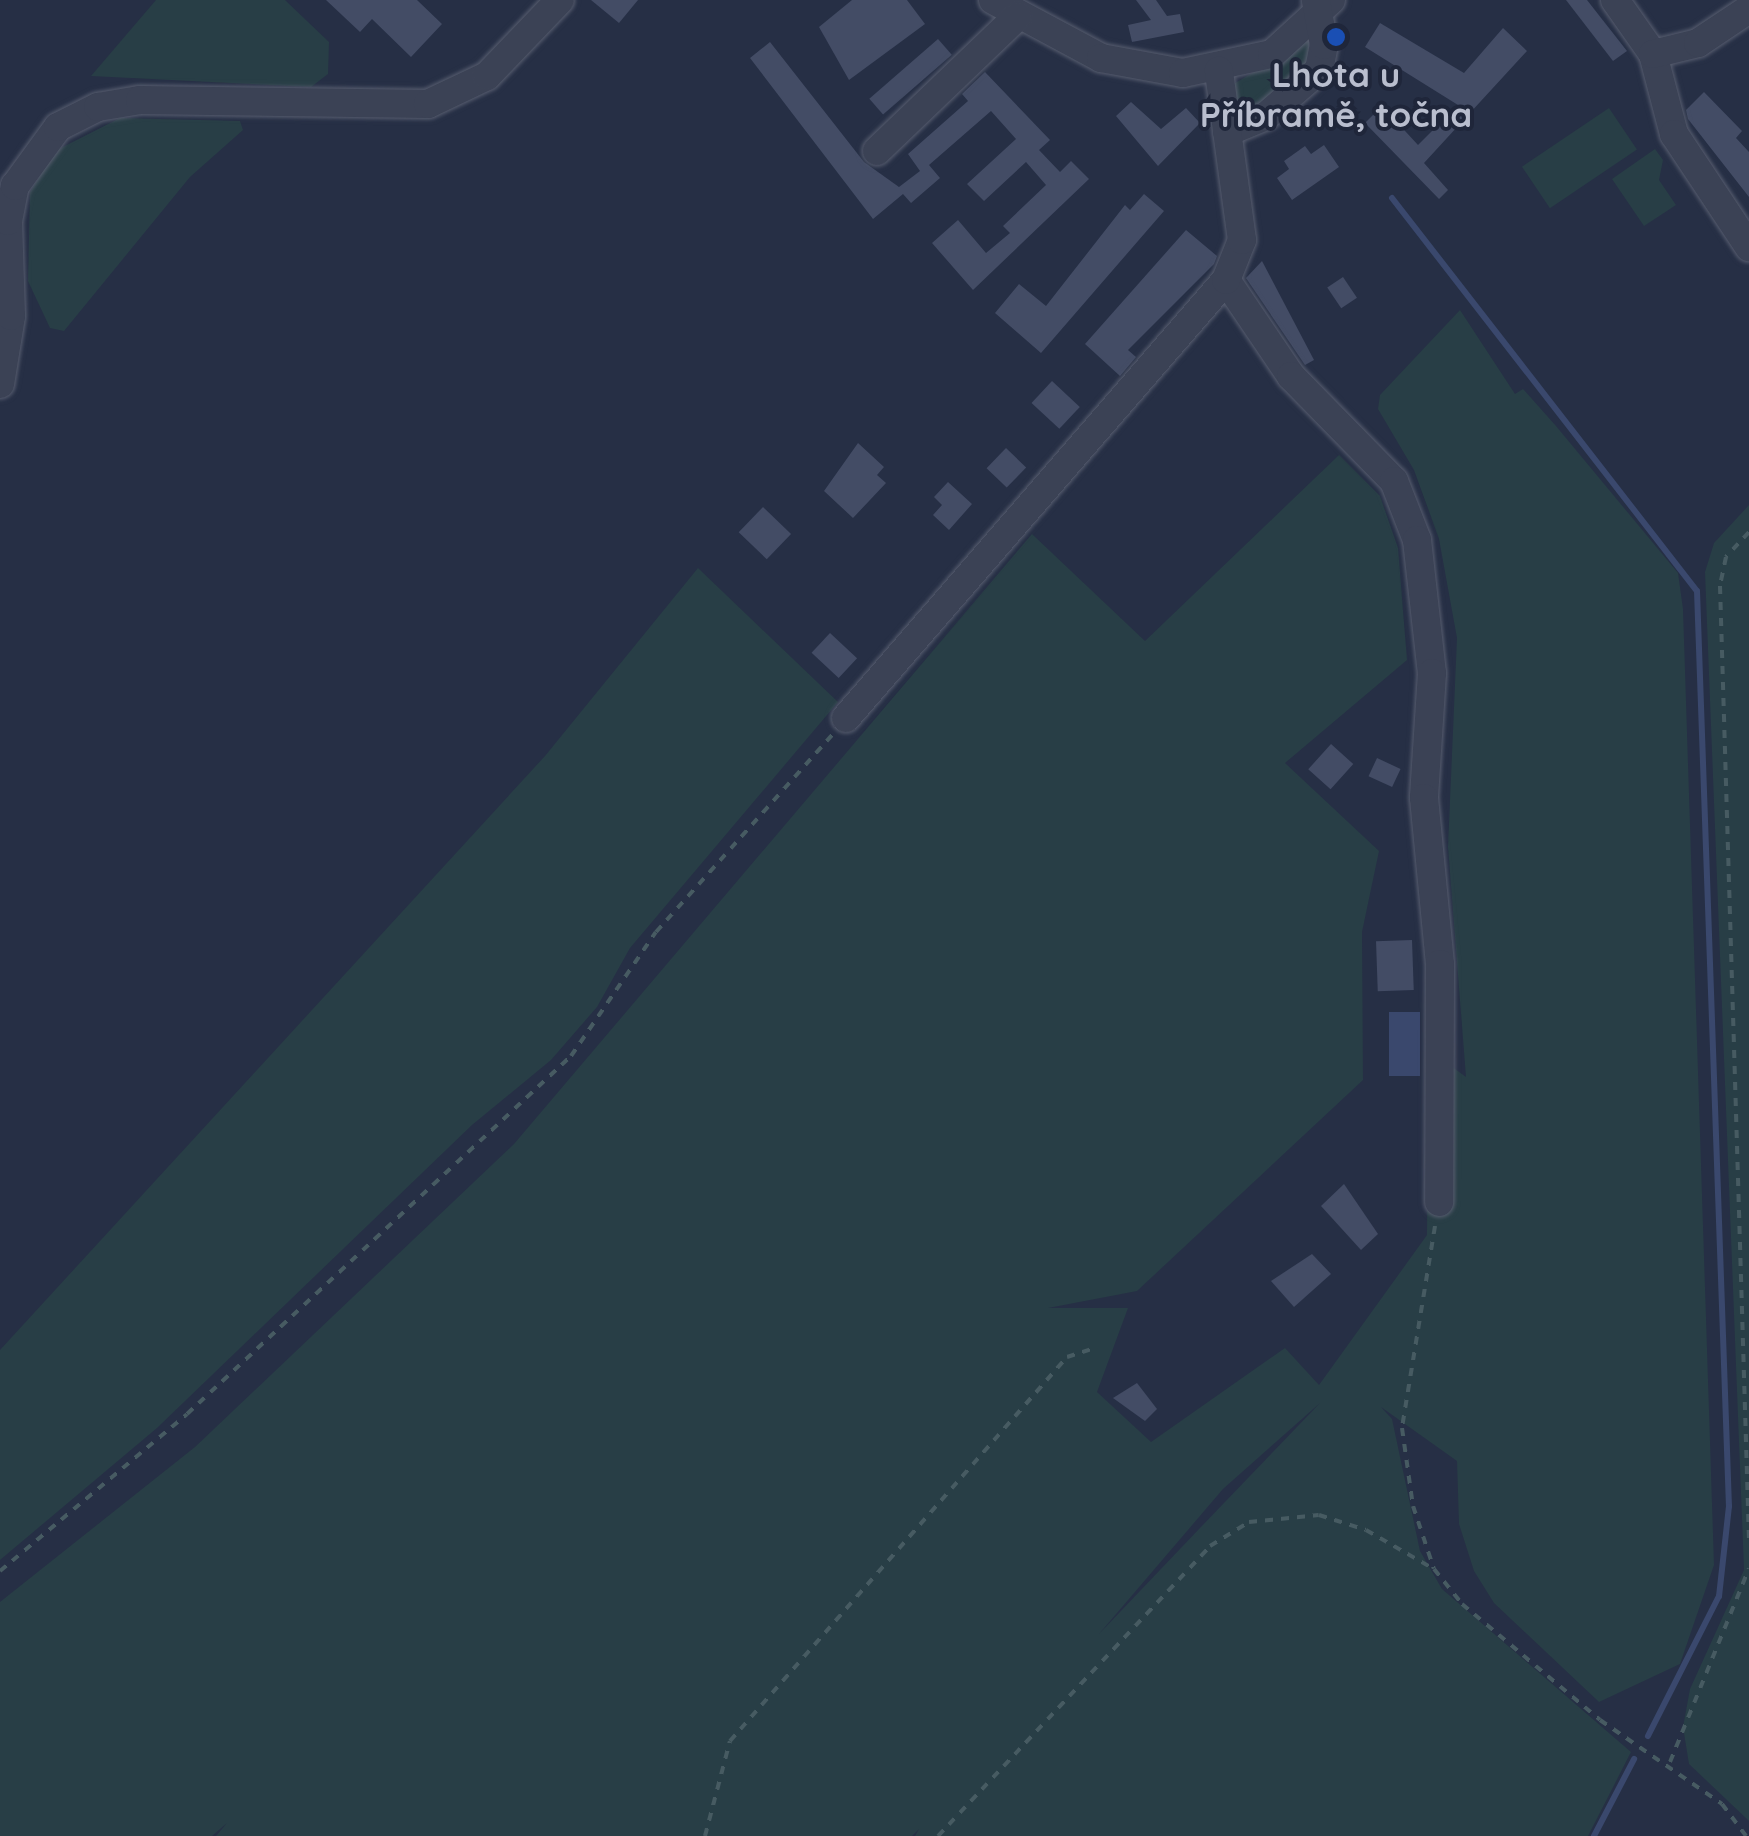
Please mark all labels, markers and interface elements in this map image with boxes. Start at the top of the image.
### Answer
marker: Lhota u Příbramě, točna [1325,26,1347,48]
place label: Lhota u Příbramě, točna [1200,53,1472,135]

